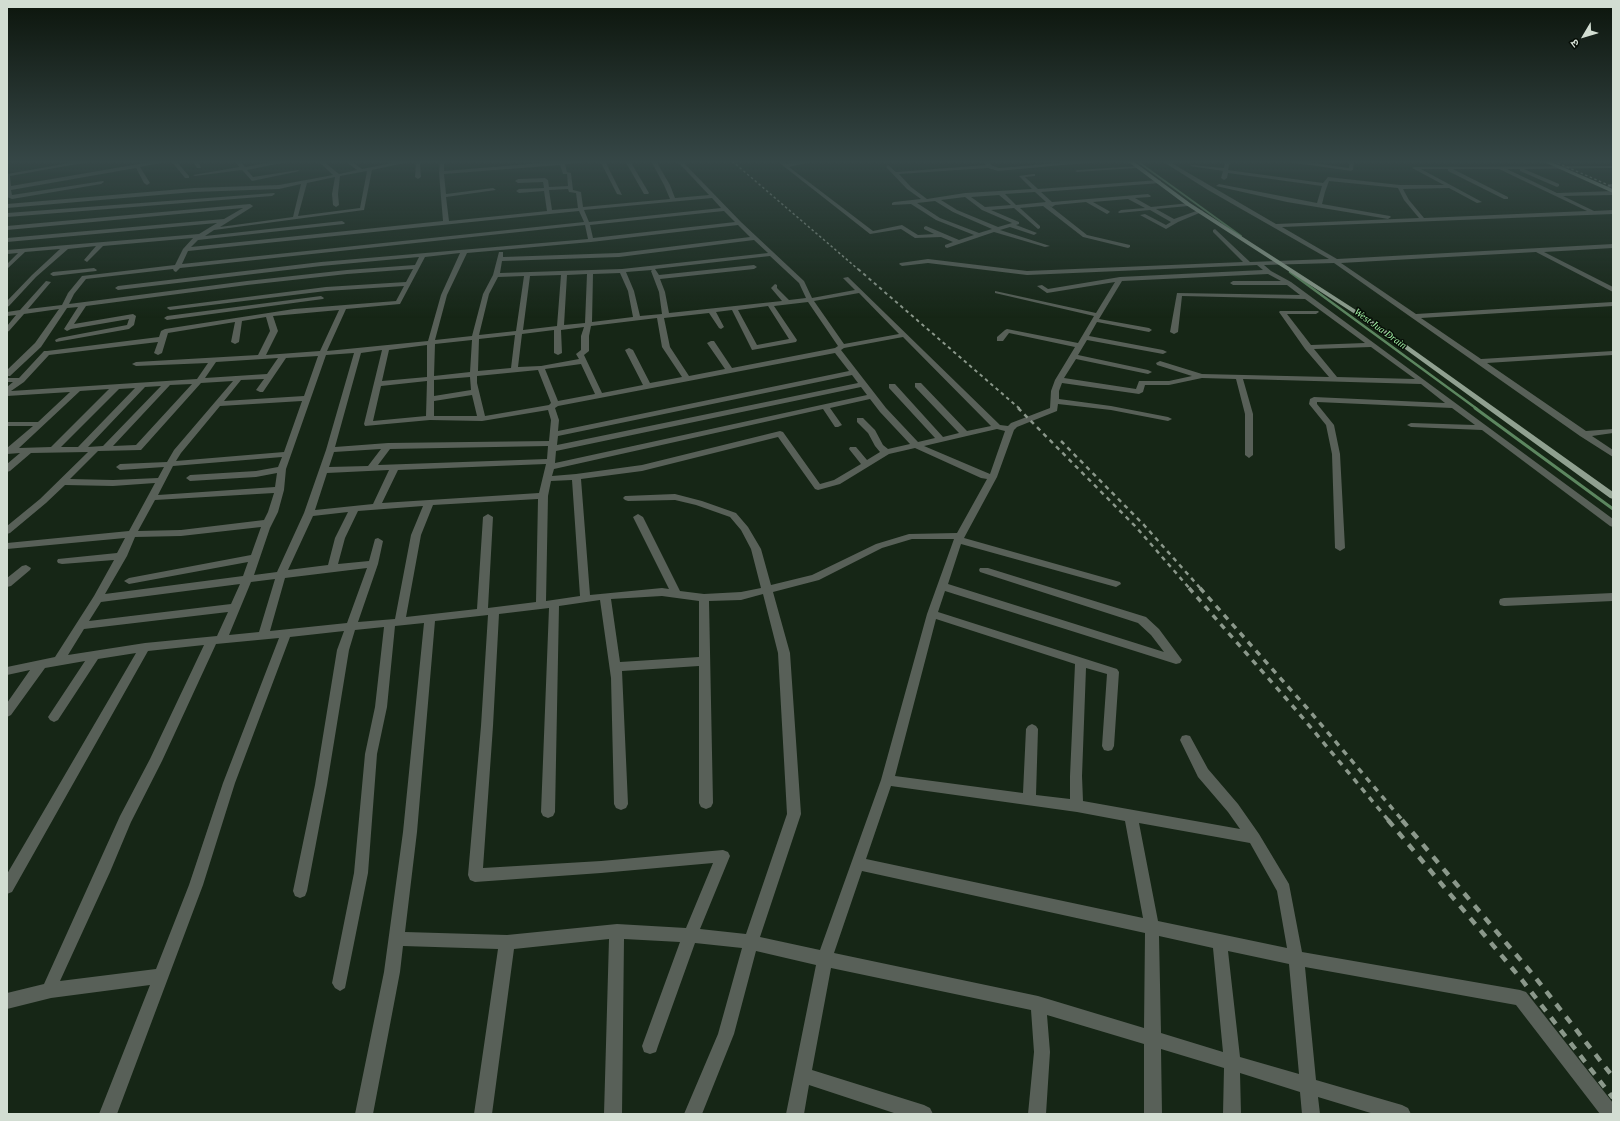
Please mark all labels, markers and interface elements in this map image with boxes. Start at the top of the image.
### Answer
north arrow [1564,16,1604,56]
text: उ [1568,37,1581,50]
water label: West Jua Drain [1351,306,1409,352]

